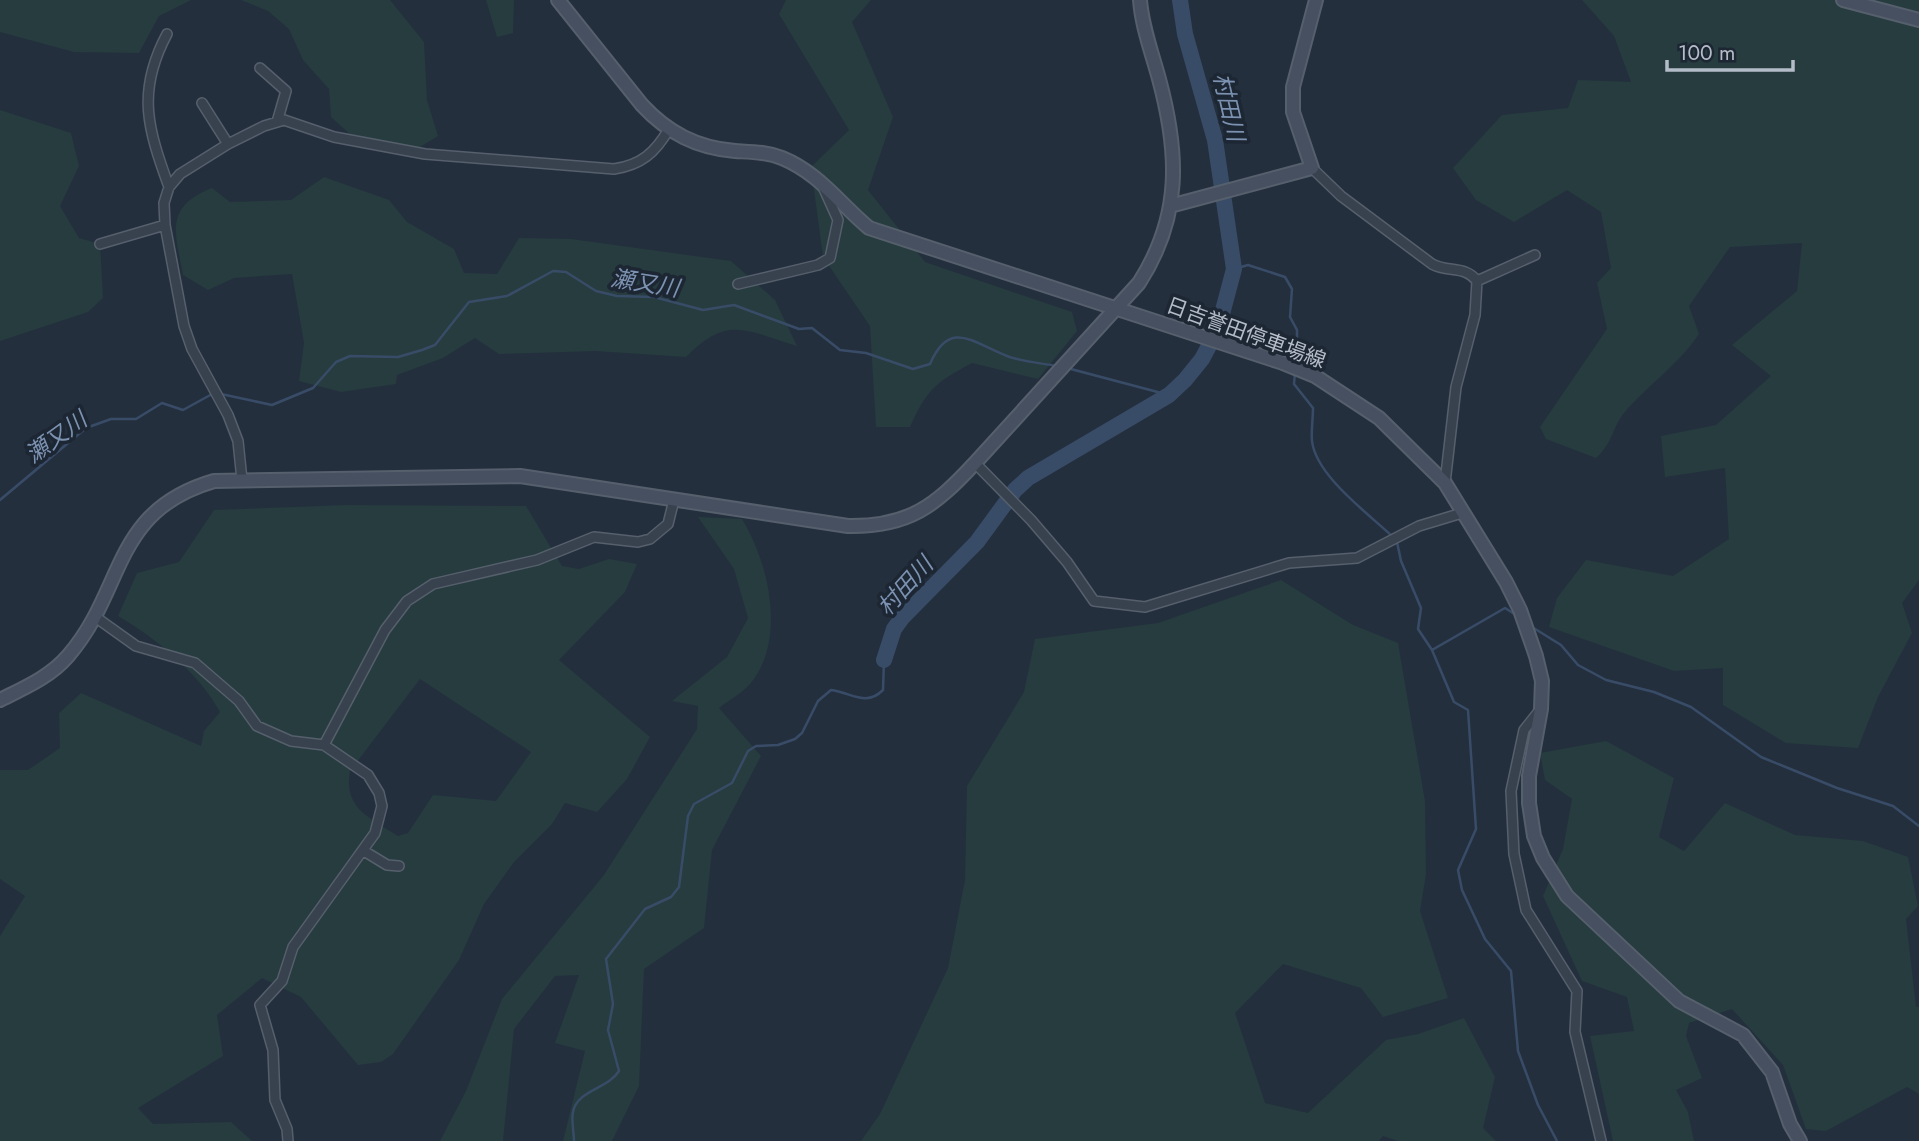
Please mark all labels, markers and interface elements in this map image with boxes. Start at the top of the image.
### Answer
scale bar [1667,28,1793,72]
text: 100 m [1678,38,1735,68]
water label: 村田川 [1205,70,1254,147]
water label: 瀬又川 [608,261,685,306]
street label: 日吉誉田停車場線 [1162,290,1330,376]
water label: 瀬又川 [18,401,96,471]
water label: 村田川 [869,547,943,623]

